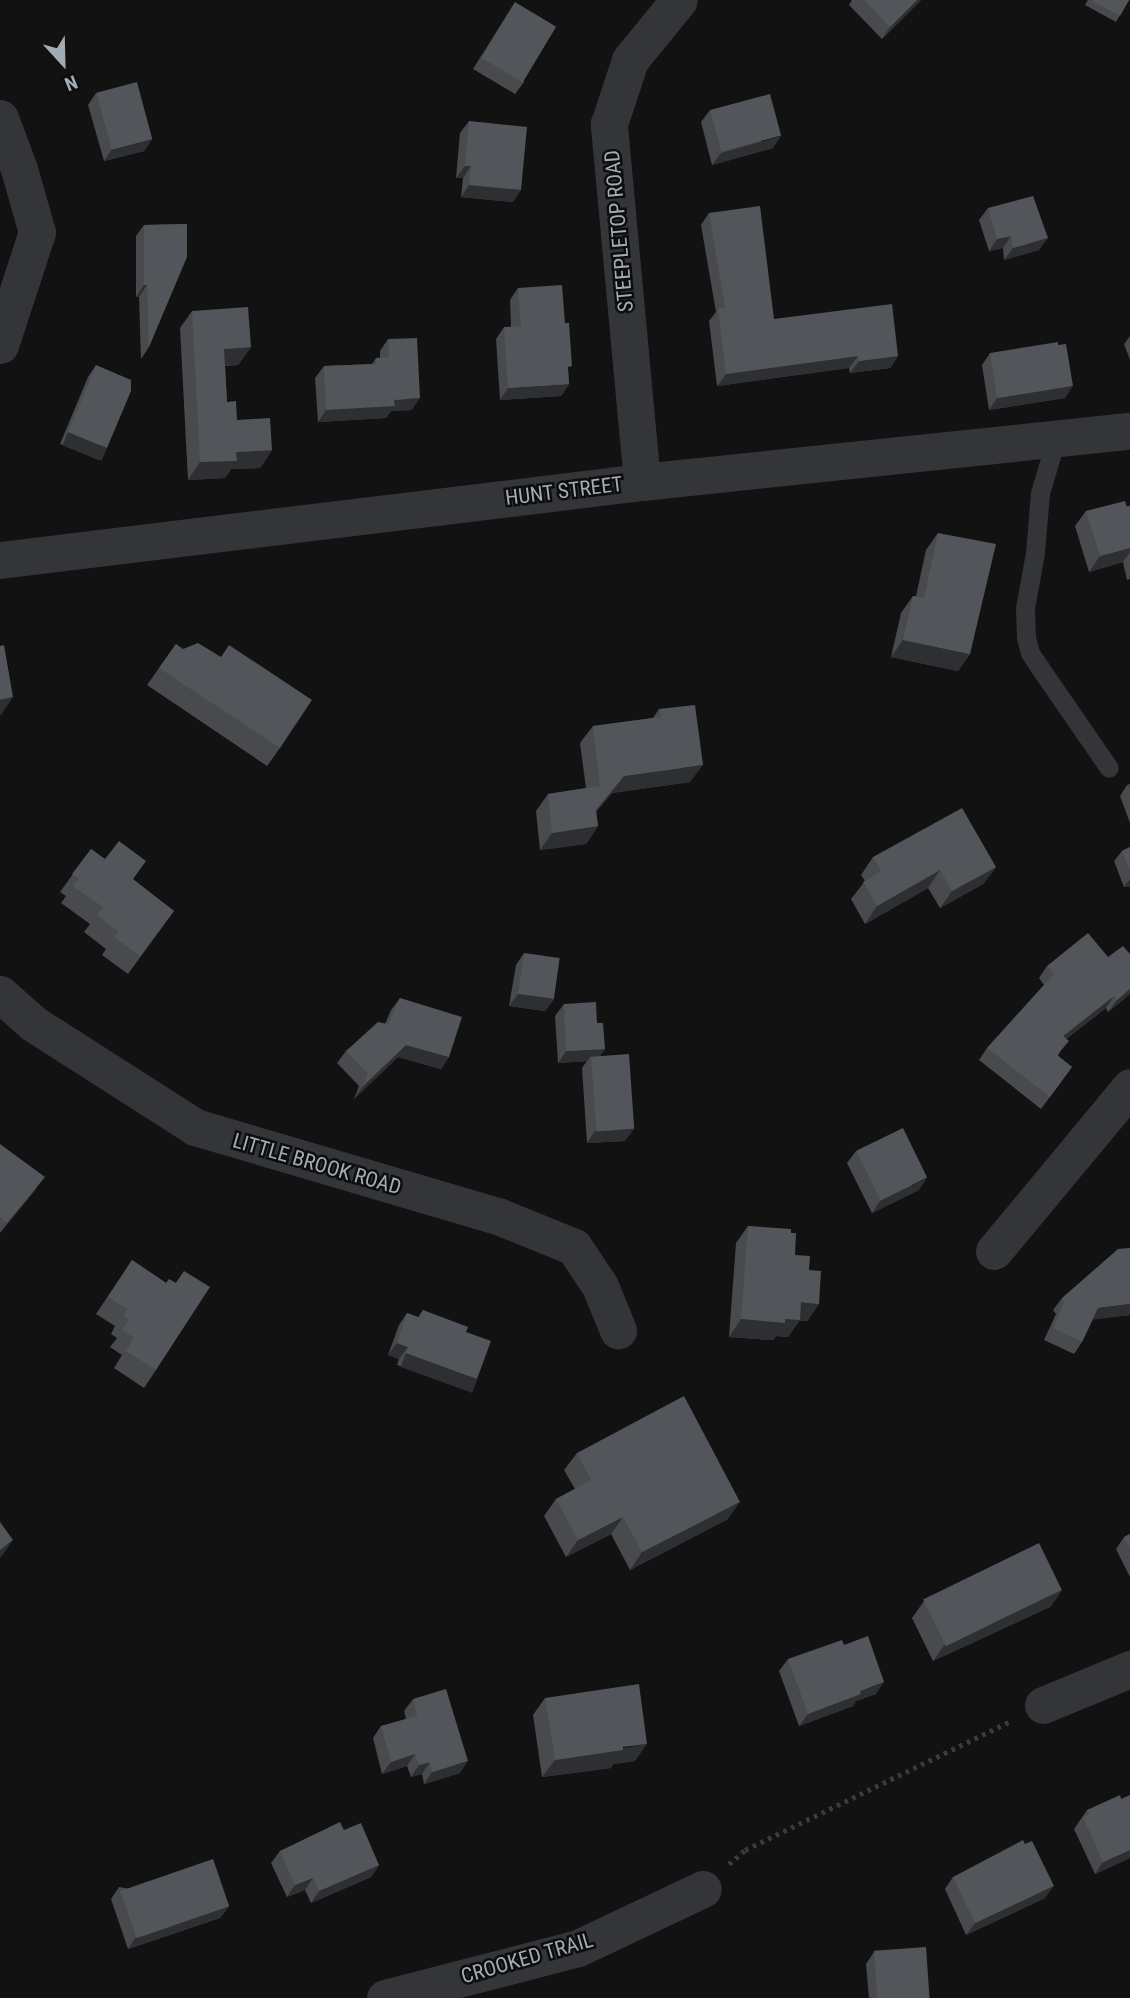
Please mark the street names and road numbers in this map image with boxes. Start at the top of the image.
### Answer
street label: STEEPLETOP ROAD [599,149,639,313]
street label: HUNT STREET [504,471,624,511]
street label: LITTLE BROOK ROAD [230,1128,404,1200]
street label: CROOKED TRAIL [458,1927,596,1989]

